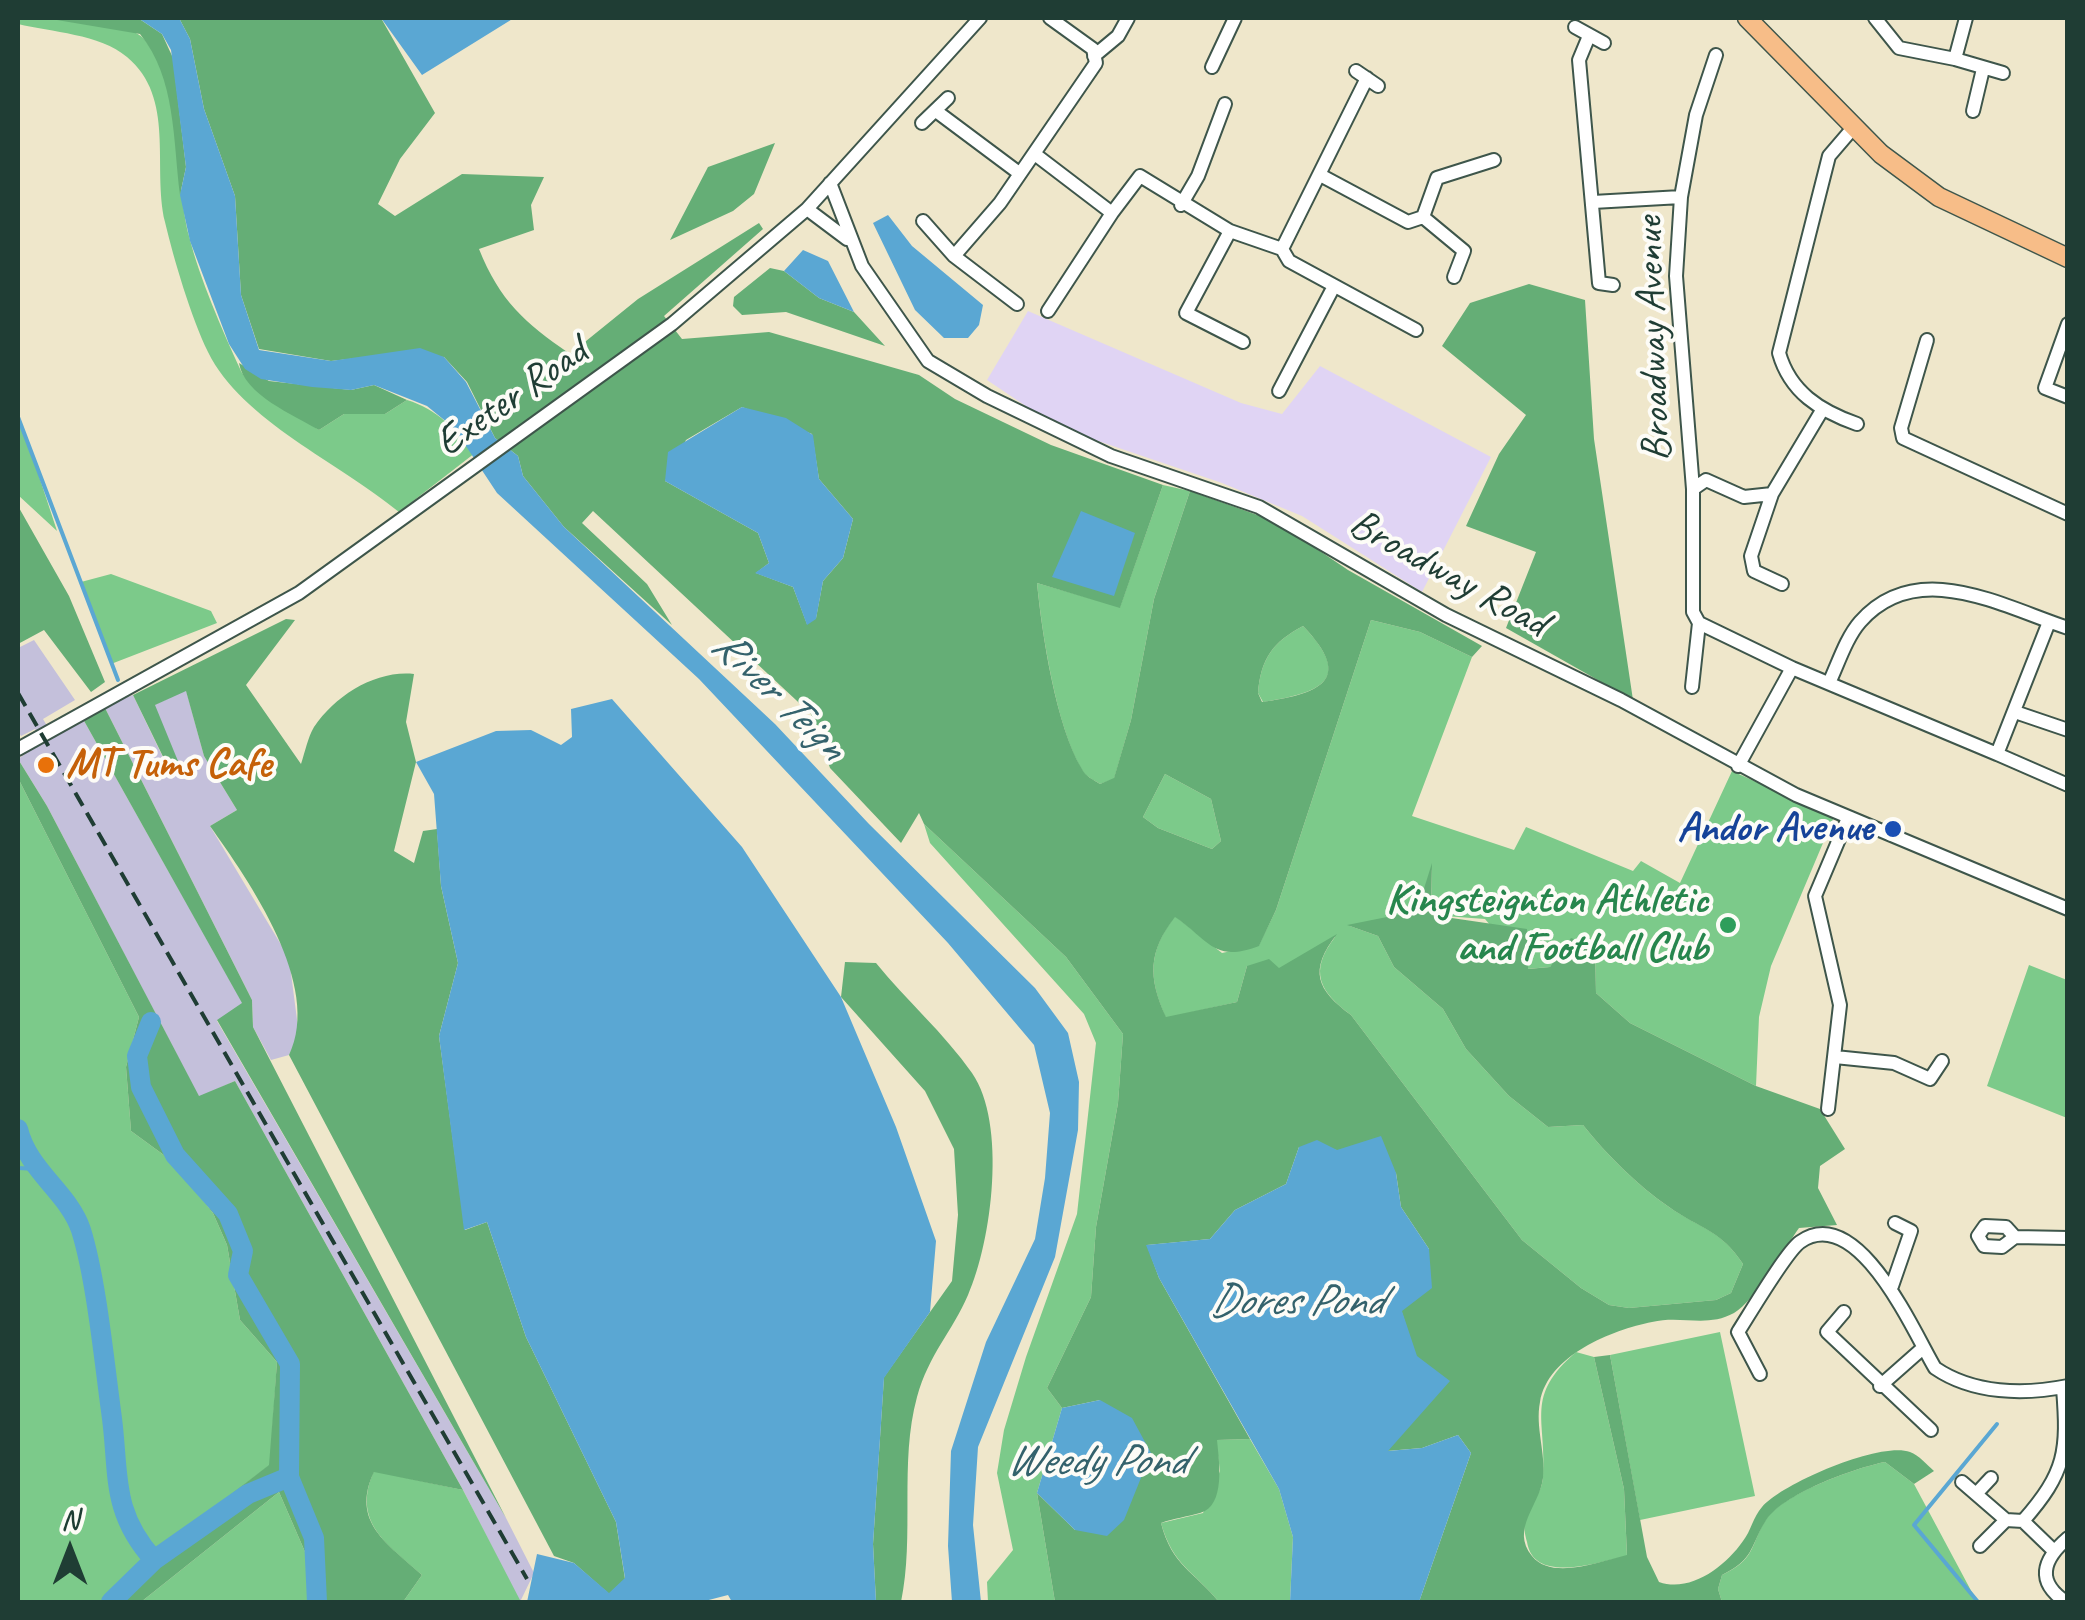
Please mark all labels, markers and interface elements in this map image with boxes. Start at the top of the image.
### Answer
street label: Broadway Avenue [1625,216,1683,462]
street label: Exeter Road [426,328,598,468]
street label: Broadway Road [1340,499,1556,649]
water label: River Teign [700,619,856,773]
place label: MT Tums Cafe [66,740,271,790]
marker: MT Tums Cafe [35,754,57,776]
place label: Andor Avenue [1677,804,1873,854]
marker: Andor Avenue [1882,818,1904,840]
place label: Kingsteignton Athletic and Football Club [1386,876,1708,974]
marker: Kingsteignton Athletic and Football Club [1717,914,1739,936]
water label: Dores Pond [1210,1275,1382,1329]
water label: Weedy Pond [1006,1435,1186,1489]
north arrow [20,1500,120,1600]
text: N [61,1502,79,1537]

